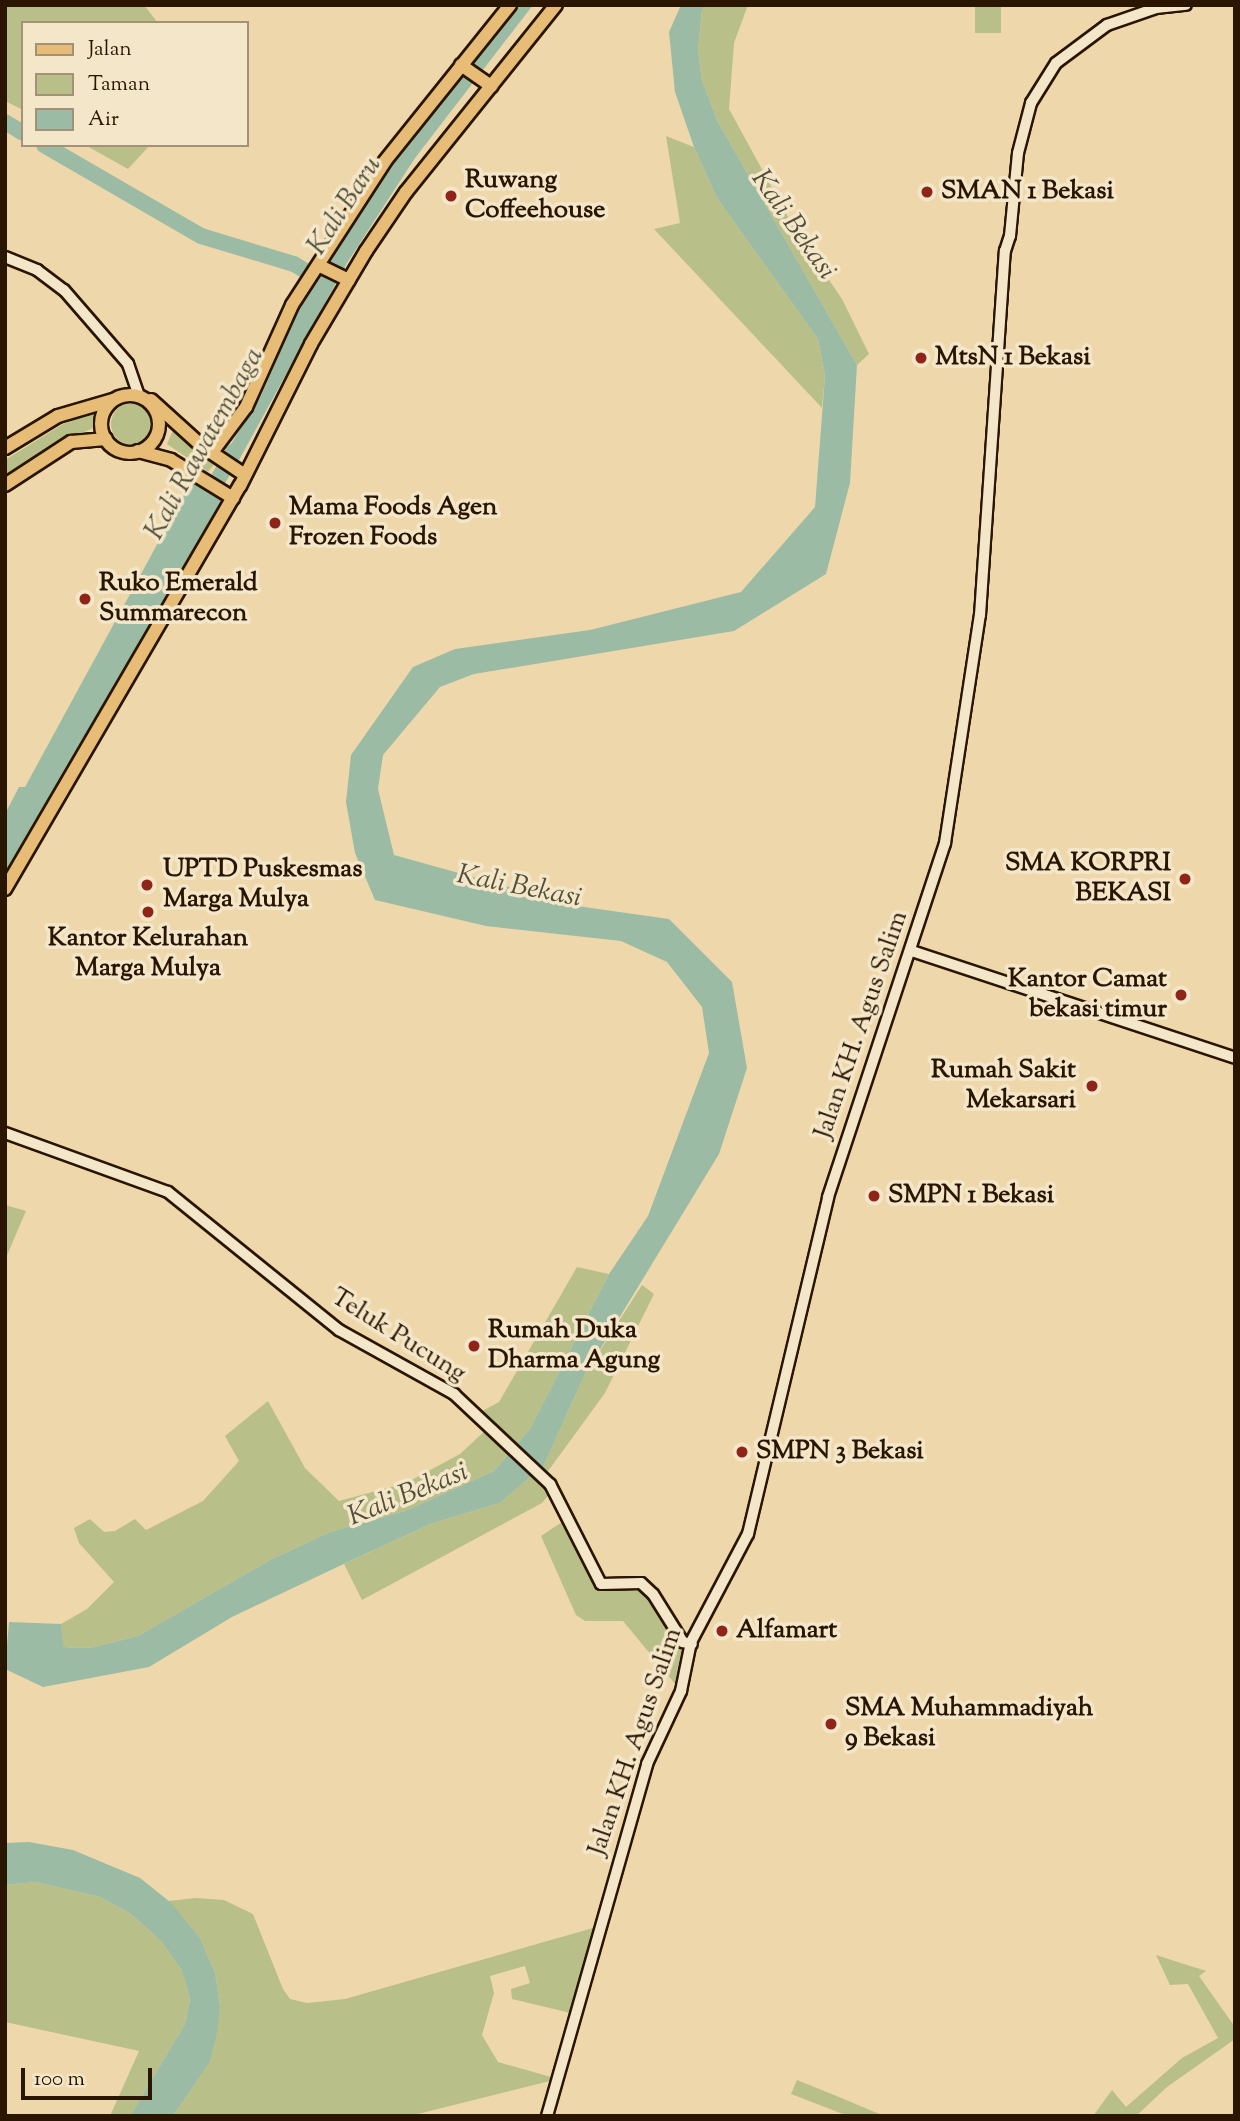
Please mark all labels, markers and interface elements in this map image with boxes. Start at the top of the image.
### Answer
legend [21,21,248,147]
text: Jalan [88,35,132,65]
text: Taman [88,70,150,100]
text: Air [88,105,119,135]
water label: Kali Baru [301,150,389,262]
water label: Kali Bekasi [743,164,843,286]
place label: Ruwang Coffeehouse [465,165,605,227]
place label: SMAN 1 Bekasi [941,176,1114,208]
marker: SMAN 1 Bekasi [919,184,935,200]
marker: Ruwang Coffeehouse [443,188,459,204]
water label: Kali Rawatembaga [138,342,272,546]
place label: MtsN 1 Bekasi [935,342,1091,374]
marker: MtsN 1 Bekasi [913,350,929,366]
place label: Mama Foods Agen Frozen Foods [289,492,497,554]
marker: Mama Foods Agen Frozen Foods [267,515,283,531]
place label: Ruko Emerald Summarecon [99,568,258,630]
marker: Ruko Emerald Summarecon [77,591,93,607]
place label: SMA KORPRI BEKASI [1005,848,1171,910]
place label: UPTD Puskesmas Marga Mulya [163,854,362,916]
water label: Kali Bekasi [454,858,584,916]
marker: SMA KORPRI BEKASI [1177,871,1193,887]
marker: UPTD Puskesmas Marga Mulya [137,875,157,895]
marker: Kantor Kelurahan Marga Mulya [140,904,156,920]
street label: Jalan KH. Agus Salim [808,907,916,1143]
place label: Kantor Kelurahan Marga Mulya [48,923,248,984]
place label: Kantor Camat bekasi timur [1008,964,1167,1026]
marker: Kantor Camat bekasi timur [1173,987,1189,1003]
place label: Rumah Sakit Mekarsari [931,1055,1076,1116]
marker: Rumah Sakit Mekarsari [1082,1076,1102,1096]
place label: SMPN 1 Bekasi [888,1180,1054,1212]
marker: SMPN 1 Bekasi [866,1188,882,1204]
street label: Teluk Pucung [325,1282,471,1390]
place label: Rumah Duka Dharma Agung [488,1315,660,1376]
marker: Rumah Duka Dharma Agung [466,1338,482,1354]
place label: SMPN 3 Bekasi [756,1436,924,1468]
marker: SMPN 3 Bekasi [734,1444,750,1460]
water label: Kali Bekasi [343,1456,473,1534]
place label: Alfamart [736,1615,837,1647]
marker: Alfamart [714,1623,730,1639]
street label: Jalan KH. Agus Salim [582,1624,690,1860]
place label: SMA Muhammadiyah 9 Bekasi [845,1693,1093,1754]
marker: SMA Muhammadiyah 9 Bekasi [823,1716,839,1732]
scale bar [24,2054,156,2098]
text: 100 m [34,2065,85,2095]

